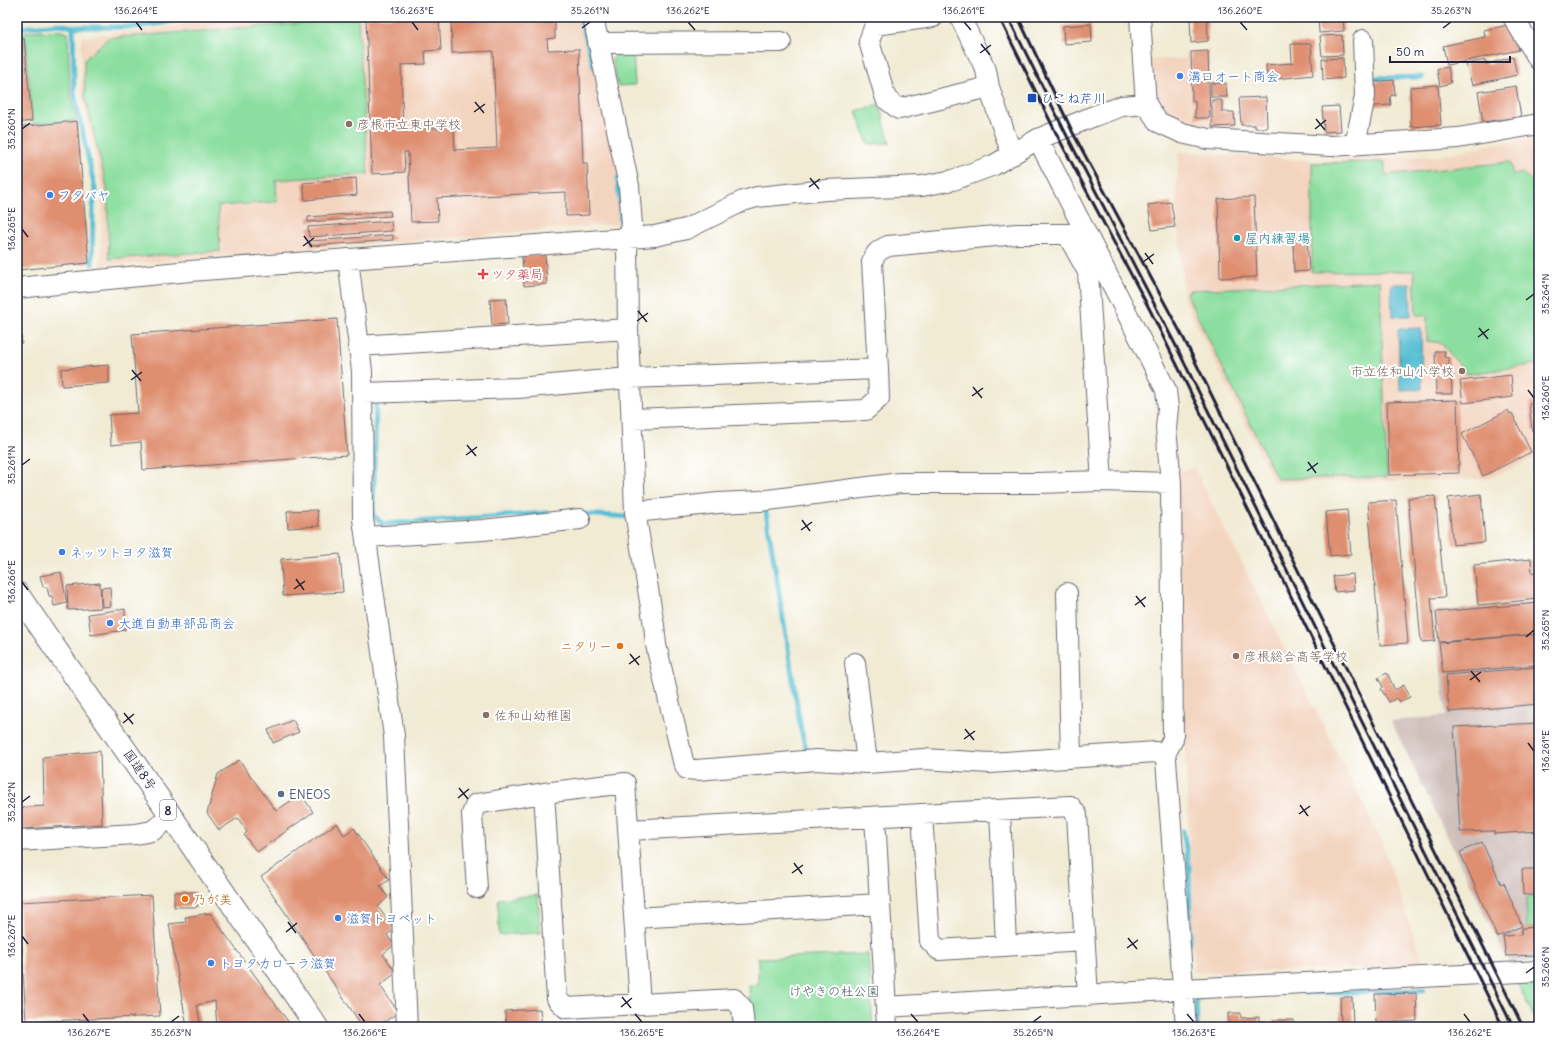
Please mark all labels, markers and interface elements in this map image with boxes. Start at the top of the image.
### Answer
text: 136.264°E [114,4,158,17]
text: 136.263°E [390,4,434,17]
text: 35.261°N [571,4,609,17]
text: 136.262°E [666,4,710,17]
text: 136.261°E [943,4,985,17]
text: 136.260°E [1218,4,1262,17]
text: 35.263°N [1431,4,1471,17]
scale bar [1390,38,1510,64]
text: 50 m [1396,44,1425,59]
place label: 溝口オート商会 [1188,68,1279,85]
marker: 溝口オート商会 [1175,71,1185,81]
place label: ひこね芹川 [1041,90,1106,107]
marker: ひこね芹川 [1026,92,1038,104]
text: 35.260°N [5,108,18,150]
place label: 彦根市立東中学校 [357,116,461,133]
marker: 彦根市立東中学校 [344,119,354,129]
place label: フタバヤ [58,187,110,204]
marker: フタバヤ [45,190,55,200]
text: 136.265°E [5,207,18,251]
place label: 屋内練習場 [1245,230,1310,247]
marker: 屋内練習場 [1232,233,1242,243]
place label: ツタ薬局 [491,266,543,283]
marker: ツタ薬局 [478,269,488,279]
text: 35.264°N [1539,274,1552,314]
place label: 市立佐和山小学校 [1350,363,1454,380]
marker: 市立佐和山小学校 [1457,366,1467,376]
text: 136.260°E [1539,376,1552,420]
text: 35.261°N [5,446,18,484]
place label: ネッツトヨタ滋賀 [70,544,173,561]
marker: ネッツトヨタ滋賀 [57,547,67,557]
text: 136.266°E [5,560,18,604]
text: 35.265°N [1539,610,1552,650]
place label: 大進自動車部品商会 [118,615,235,632]
marker: 大進自動車部品商会 [105,618,115,628]
place label: ニタリー [560,638,612,655]
marker: ニタリー [615,641,625,651]
place label: 彦根総合高等学校 [1244,648,1348,665]
marker: 彦根総合高等学校 [1231,651,1241,661]
place label: 佐和山幼稚園 [494,707,572,724]
marker: 佐和山幼稚園 [481,710,491,720]
text: 136.261°E [1539,730,1552,772]
street label: 国道8号 [120,746,160,794]
text: 35.262°N [5,782,18,822]
place label: ENEOS [289,786,330,803]
marker: ENEOS [276,789,286,799]
road number: 8 [160,800,176,820]
place label: 乃が美 [193,891,232,908]
marker: 乃が美 [180,894,190,904]
place label: 滋賀トヨペット [346,910,437,927]
marker: 滋賀トヨペット [333,913,343,923]
text: 136.267°E [5,914,18,957]
text: 35.266°N [1539,947,1552,987]
place label: トヨタカローラ滋賀 [219,955,336,972]
marker: トヨタカローラ滋賀 [206,958,216,968]
park label: けやきの杜公園 [788,983,880,1000]
text: 136.267°E [68,1026,111,1039]
text: 35.263°N [151,1026,191,1039]
text: 136.266°E [343,1026,387,1039]
text: 136.265°E [620,1026,664,1039]
text: 136.264°E [896,1026,940,1039]
text: 35.265°N [1013,1026,1053,1039]
text: 136.263°E [1172,1026,1216,1039]
text: 136.262°E [1448,1026,1492,1039]

